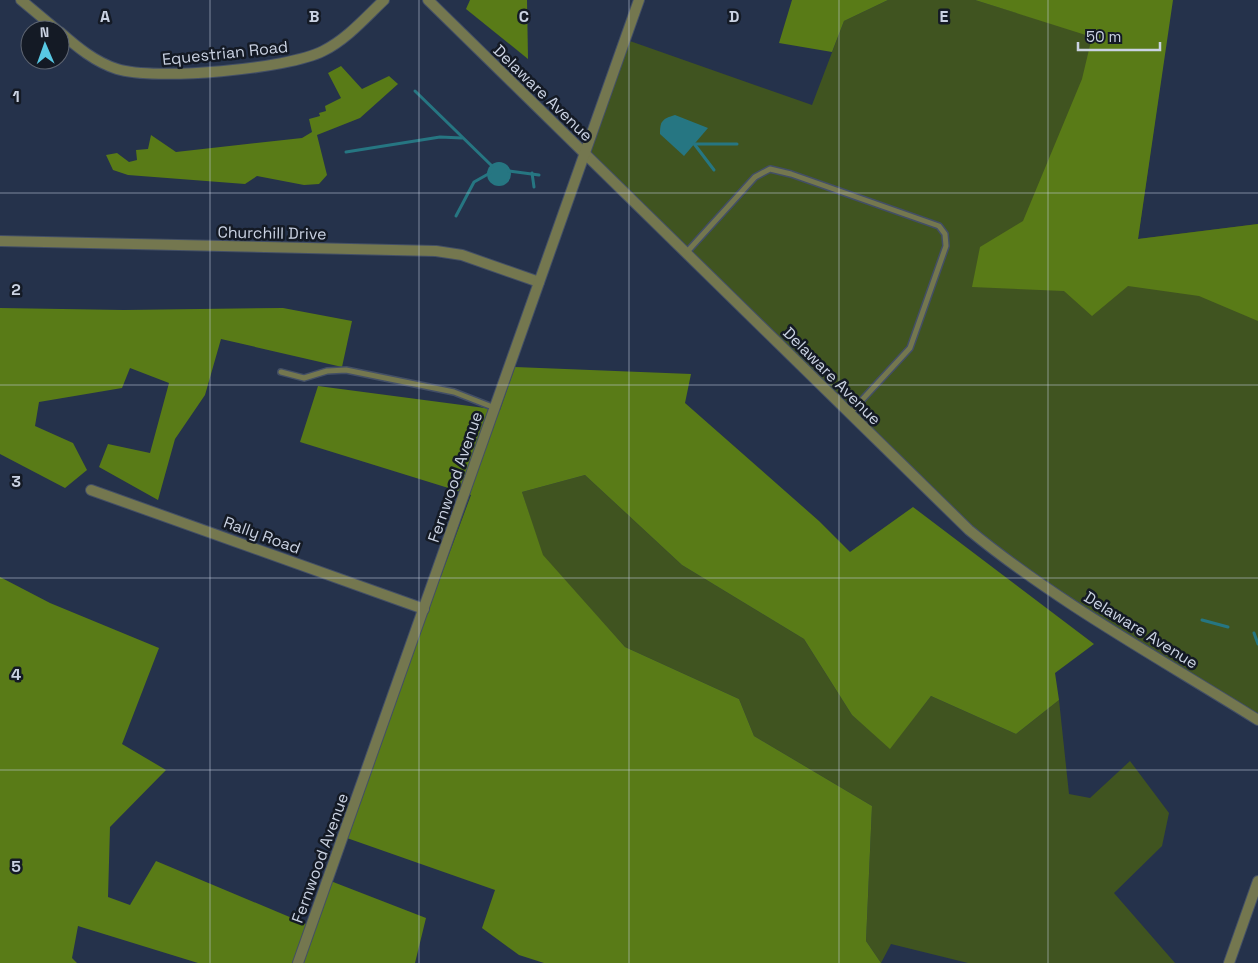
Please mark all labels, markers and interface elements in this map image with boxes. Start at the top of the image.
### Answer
text: A [100,6,110,27]
text: B [309,6,319,27]
text: C [519,6,529,27]
text: D [729,6,739,27]
text: E [940,6,949,27]
north arrow [20,20,70,70]
scale bar [1078,20,1160,52]
text: N [40,23,50,41]
text: 50 m [1086,27,1121,46]
street label: Equestrian Road [161,36,289,70]
street label: Delaware Avenue [489,40,597,146]
text: 1 [12,86,20,107]
street label: Churchill Drive [217,222,327,244]
text: 2 [11,279,21,300]
street label: Delaware Avenue [778,322,886,430]
street label: Fernwood Avenue [423,409,487,545]
text: 3 [11,471,21,492]
street label: Rally Road [221,511,303,559]
street label: Delaware Avenue [1080,587,1202,673]
text: 4 [11,664,21,685]
street label: Fernwood Avenue [287,790,353,926]
text: 5 [11,856,21,877]

